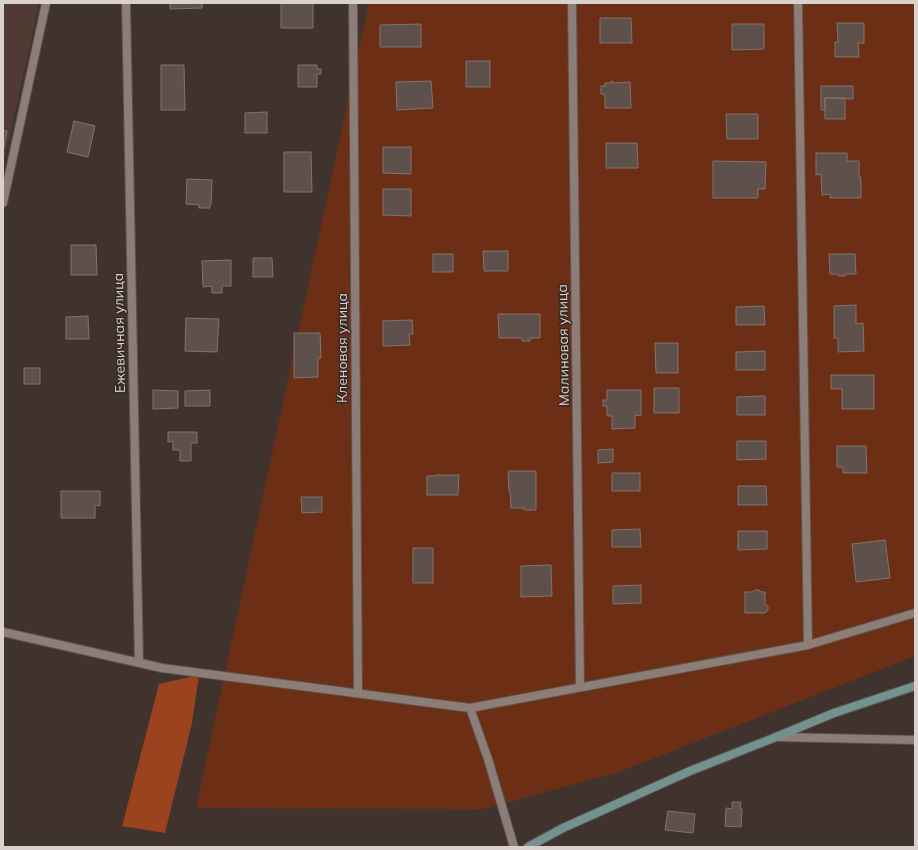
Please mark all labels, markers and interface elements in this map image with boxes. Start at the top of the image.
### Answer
street label: Ежевичная улица [109,273,129,393]
street label: Малиновая улица [553,284,573,406]
street label: Кленовая улица [333,293,351,403]

